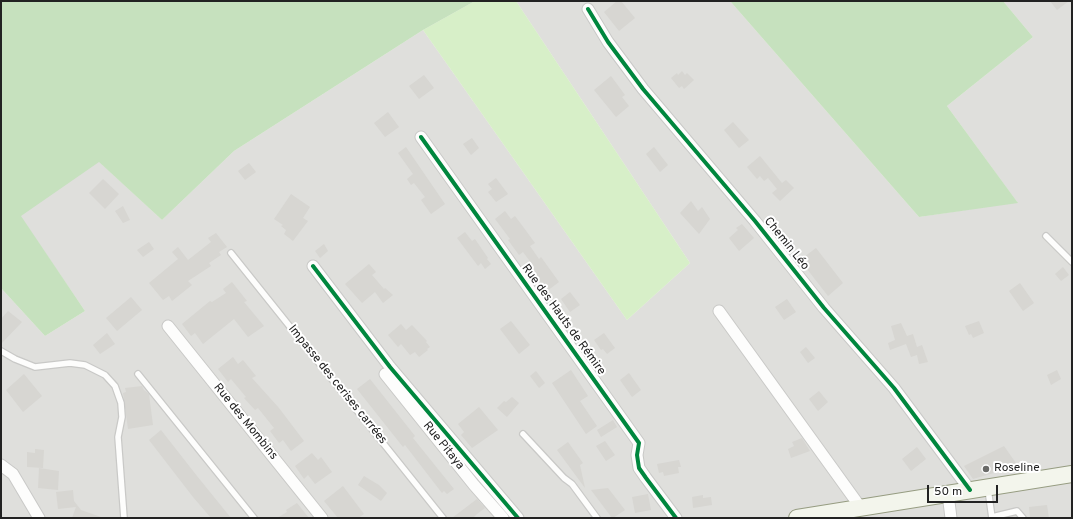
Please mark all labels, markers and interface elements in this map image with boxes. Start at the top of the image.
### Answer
street label: Chemin Léo [760,215,812,273]
street label: Rue des Hauts de Rémire [518,262,608,378]
street label: Impasse des cerises carrées [284,322,390,448]
street label: Rue des Mombins [210,381,280,463]
street label: Rue Pitaya [419,419,467,473]
place label: Roseline [994,462,1040,476]
marker: Roseline [981,464,991,474]
scale bar [929,477,1000,503]
text: 50 m [934,484,962,500]

